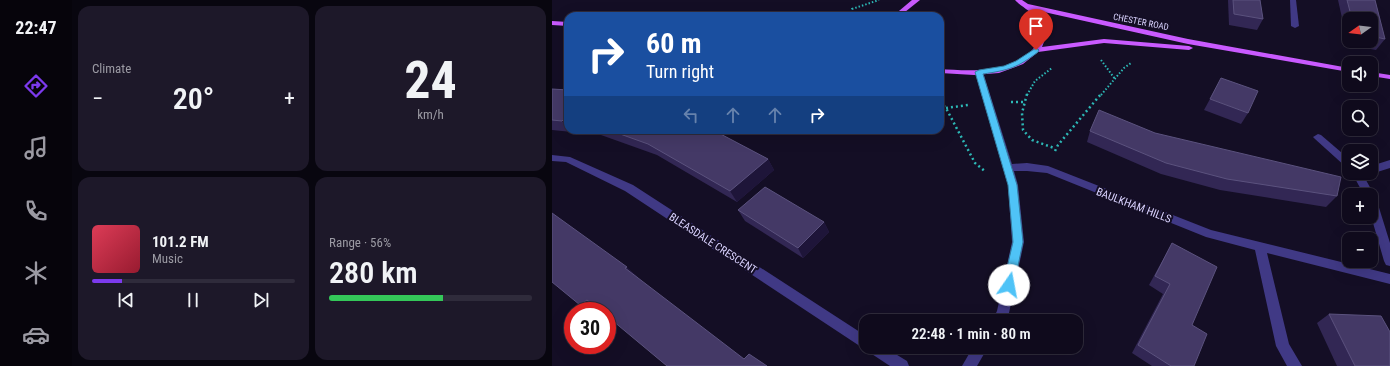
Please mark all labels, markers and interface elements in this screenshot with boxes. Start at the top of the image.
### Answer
pin [1019,9,1053,50]
street label: CHESTER ROAD [1112,12,1170,32]
north arrow [1342,12,1378,48]
map controls [1342,12,1378,268]
icon: arrive [1025,15,1047,37]
text: 22:47 [15,17,57,38]
text: 60 m [646,27,702,60]
icon: right [580,28,632,80]
text: 24 [404,50,457,111]
button: sound [1342,56,1378,92]
text: Climate [92,61,131,76]
text: Turn right [646,61,714,82]
icon: directions [22,72,50,100]
text: 20° [173,81,214,116]
text: − [92,86,103,111]
text: + [284,86,295,111]
button: search [1342,100,1378,136]
icon: left [680,104,702,126]
icon: ahead [722,104,744,126]
icon: ahead [764,104,786,126]
icon: right [806,104,828,126]
text: km/h [417,107,444,122]
icon: music [22,134,50,162]
button: layers [1342,144,1378,180]
street label: BAULKHAM HILLS [1094,185,1174,226]
button: + [1342,188,1378,224]
icon: phone [22,197,50,225]
street label: BLEASDALE CRESCENT [666,210,759,277]
button: − [1342,232,1378,268]
text: 101.2 FM [152,233,209,251]
text: Range · 56% [329,235,391,250]
text: Music [152,251,183,266]
text: 280 km [329,255,418,290]
icon: climate [22,259,50,287]
position arrow [988,264,1030,306]
icon: previous [115,289,137,311]
icon: pause [182,289,204,311]
icon: next [250,289,272,311]
speed limit sign: 30 [564,302,616,354]
icon: car [22,321,50,349]
text: 22:48 · 1 min · 80 m [911,325,1031,343]

